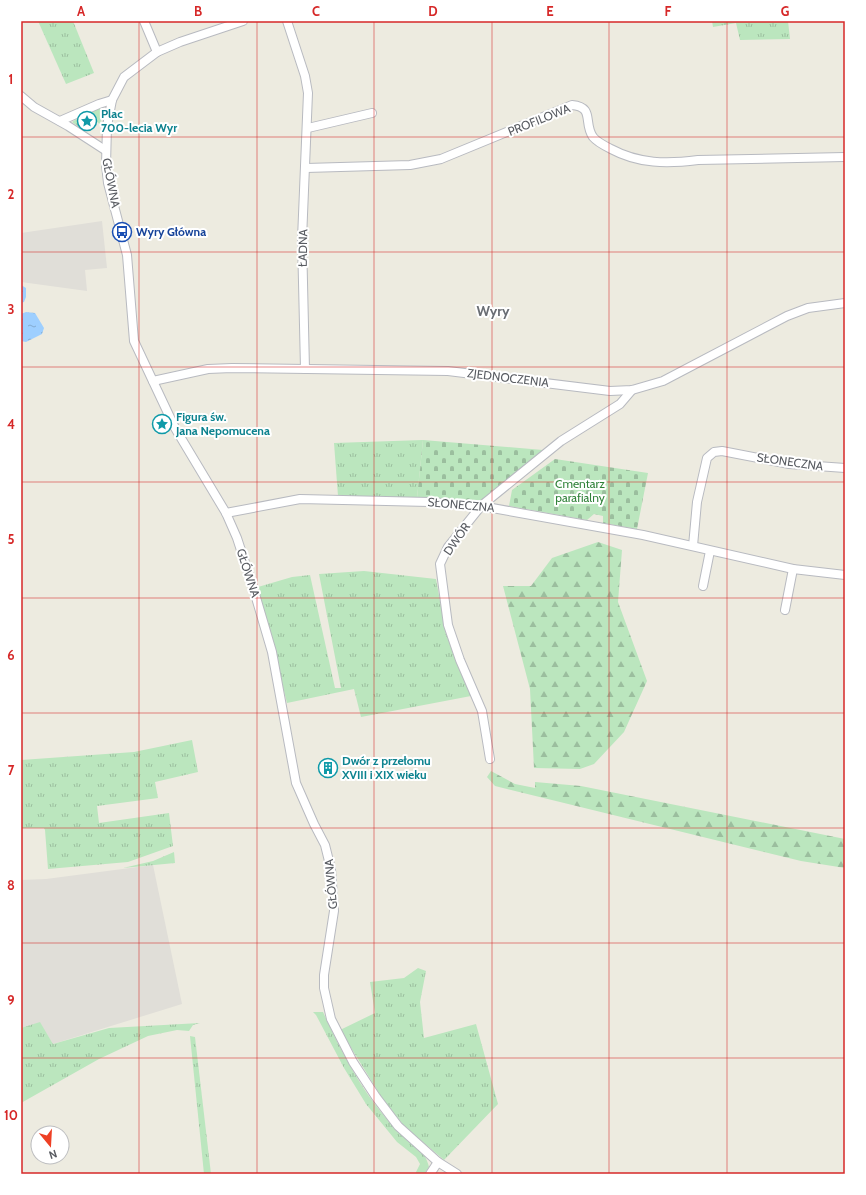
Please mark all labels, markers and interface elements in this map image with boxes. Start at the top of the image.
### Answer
text: A [77,3,86,19]
text: B [194,3,202,19]
text: C [312,3,320,19]
text: D [428,3,438,19]
text: E [546,3,554,19]
text: F [665,3,672,19]
text: G [781,3,790,19]
text: 1 [9,71,13,87]
street label: PROFILOWA [505,100,573,139]
place label: Plac 700-lecia Wyr [101,106,177,135]
place icon: Plac 700-lecia Wyr [76,110,98,132]
street label: GŁÓWNA [99,157,124,210]
text: 2 [8,186,15,202]
bus stop icon: Wyry Główna [111,221,133,243]
place label: Wyry Główna [136,224,206,239]
street label: ŁADNA [295,228,310,267]
text: 3 [7,301,15,317]
district label: Wyry [476,302,510,320]
street label: ZJEDNOCZENIA [466,365,550,390]
place label: Figura św. Jana Nepomucena [175,409,270,438]
place icon: Figura św. Jana Nepomucena [151,413,173,435]
text: 4 [7,416,15,432]
street label: SŁONECZNA [756,449,825,474]
park label: Cmentarz parafialny [555,476,605,505]
street label: SŁONECZNA [427,494,496,515]
street label: DWÓR [440,519,474,558]
text: 5 [8,531,15,547]
street label: GŁÓWNA [234,547,264,600]
text: 6 [7,647,15,663]
place label: Dwór z przełomu XVIII i XIX wieku [341,753,431,782]
building icon: Dwór z przełomu XVIII i XIX wieku [317,757,339,779]
text: 7 [8,762,15,778]
street label: GŁÓWNA [321,858,340,910]
text: 8 [7,877,15,893]
text: 9 [7,992,15,1008]
text: 10 [4,1107,18,1123]
north arrow [30,1125,70,1165]
text: N [47,1147,59,1162]

